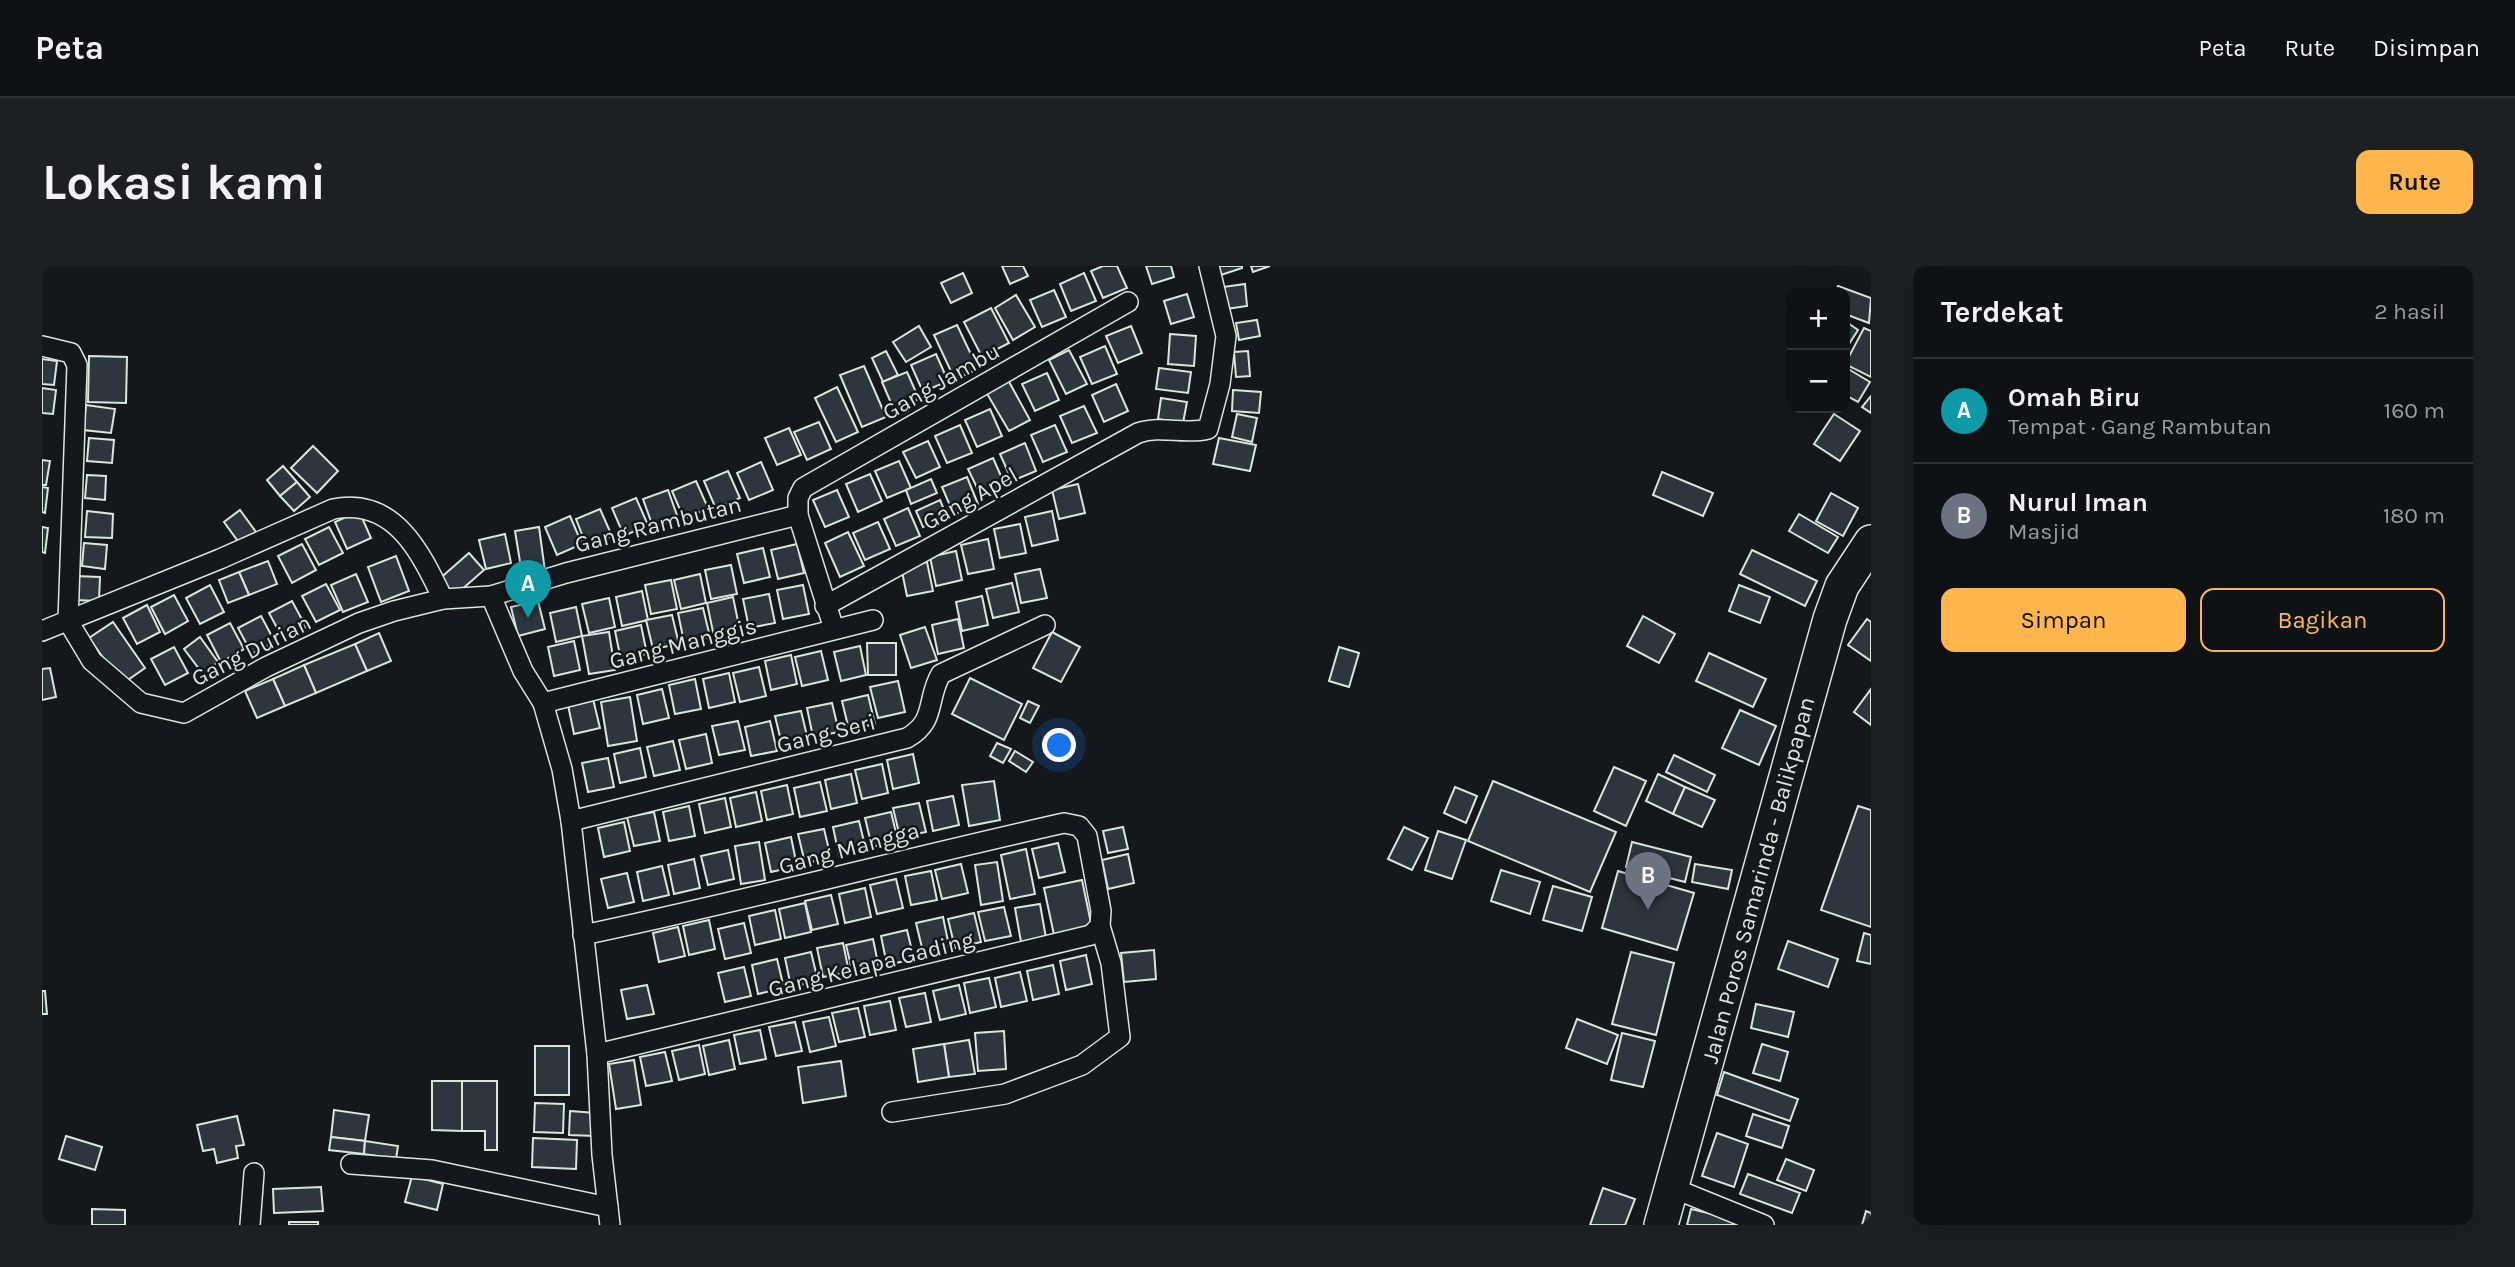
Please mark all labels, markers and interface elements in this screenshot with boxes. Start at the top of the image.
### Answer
text: Peta [35,29,104,67]
text: Peta [2199,34,2246,62]
text: Rute [2284,34,2335,62]
text: Disimpan [2373,34,2480,62]
button: Rute [2356,150,2473,214]
text: Lokasi kami [42,154,326,211]
map controls [1787,287,1850,413]
button: + [1787,287,1850,350]
text: Terdekat [1941,294,2064,330]
text: 2 hasil [2374,298,2445,325]
street label: Gang Jambu [878,337,1005,426]
button: − [1787,350,1850,413]
text: Omah Biru [2008,382,2140,413]
text: A [1957,397,1971,424]
text: 160 m [2384,397,2445,424]
text: Tempat · Gang Rambutan [2008,413,2272,440]
street label: Gang Apel [918,461,1023,536]
text: Nurul Iman [2008,487,2148,518]
street label: Gang Rambutan [572,491,744,558]
text: B [1957,502,1971,529]
text: 180 m [2383,502,2445,529]
text: Masjid [2008,518,2080,545]
pin: A [505,560,551,618]
button: Simpan [1941,588,2186,652]
button: Bagikan [2200,588,2445,652]
street label: Gang Durian [187,609,316,692]
street label: Gang Manggis [607,612,760,675]
street label: Jalan Poros Samarinda - Balikpapan [1696,694,1820,1066]
street label: Gang Seri [774,708,878,759]
your location [1042,728,1076,762]
street label: Gang Mangga [776,817,922,880]
pin: B [1625,852,1671,910]
street label: Gang Kelapa Gading [765,926,977,1003]

